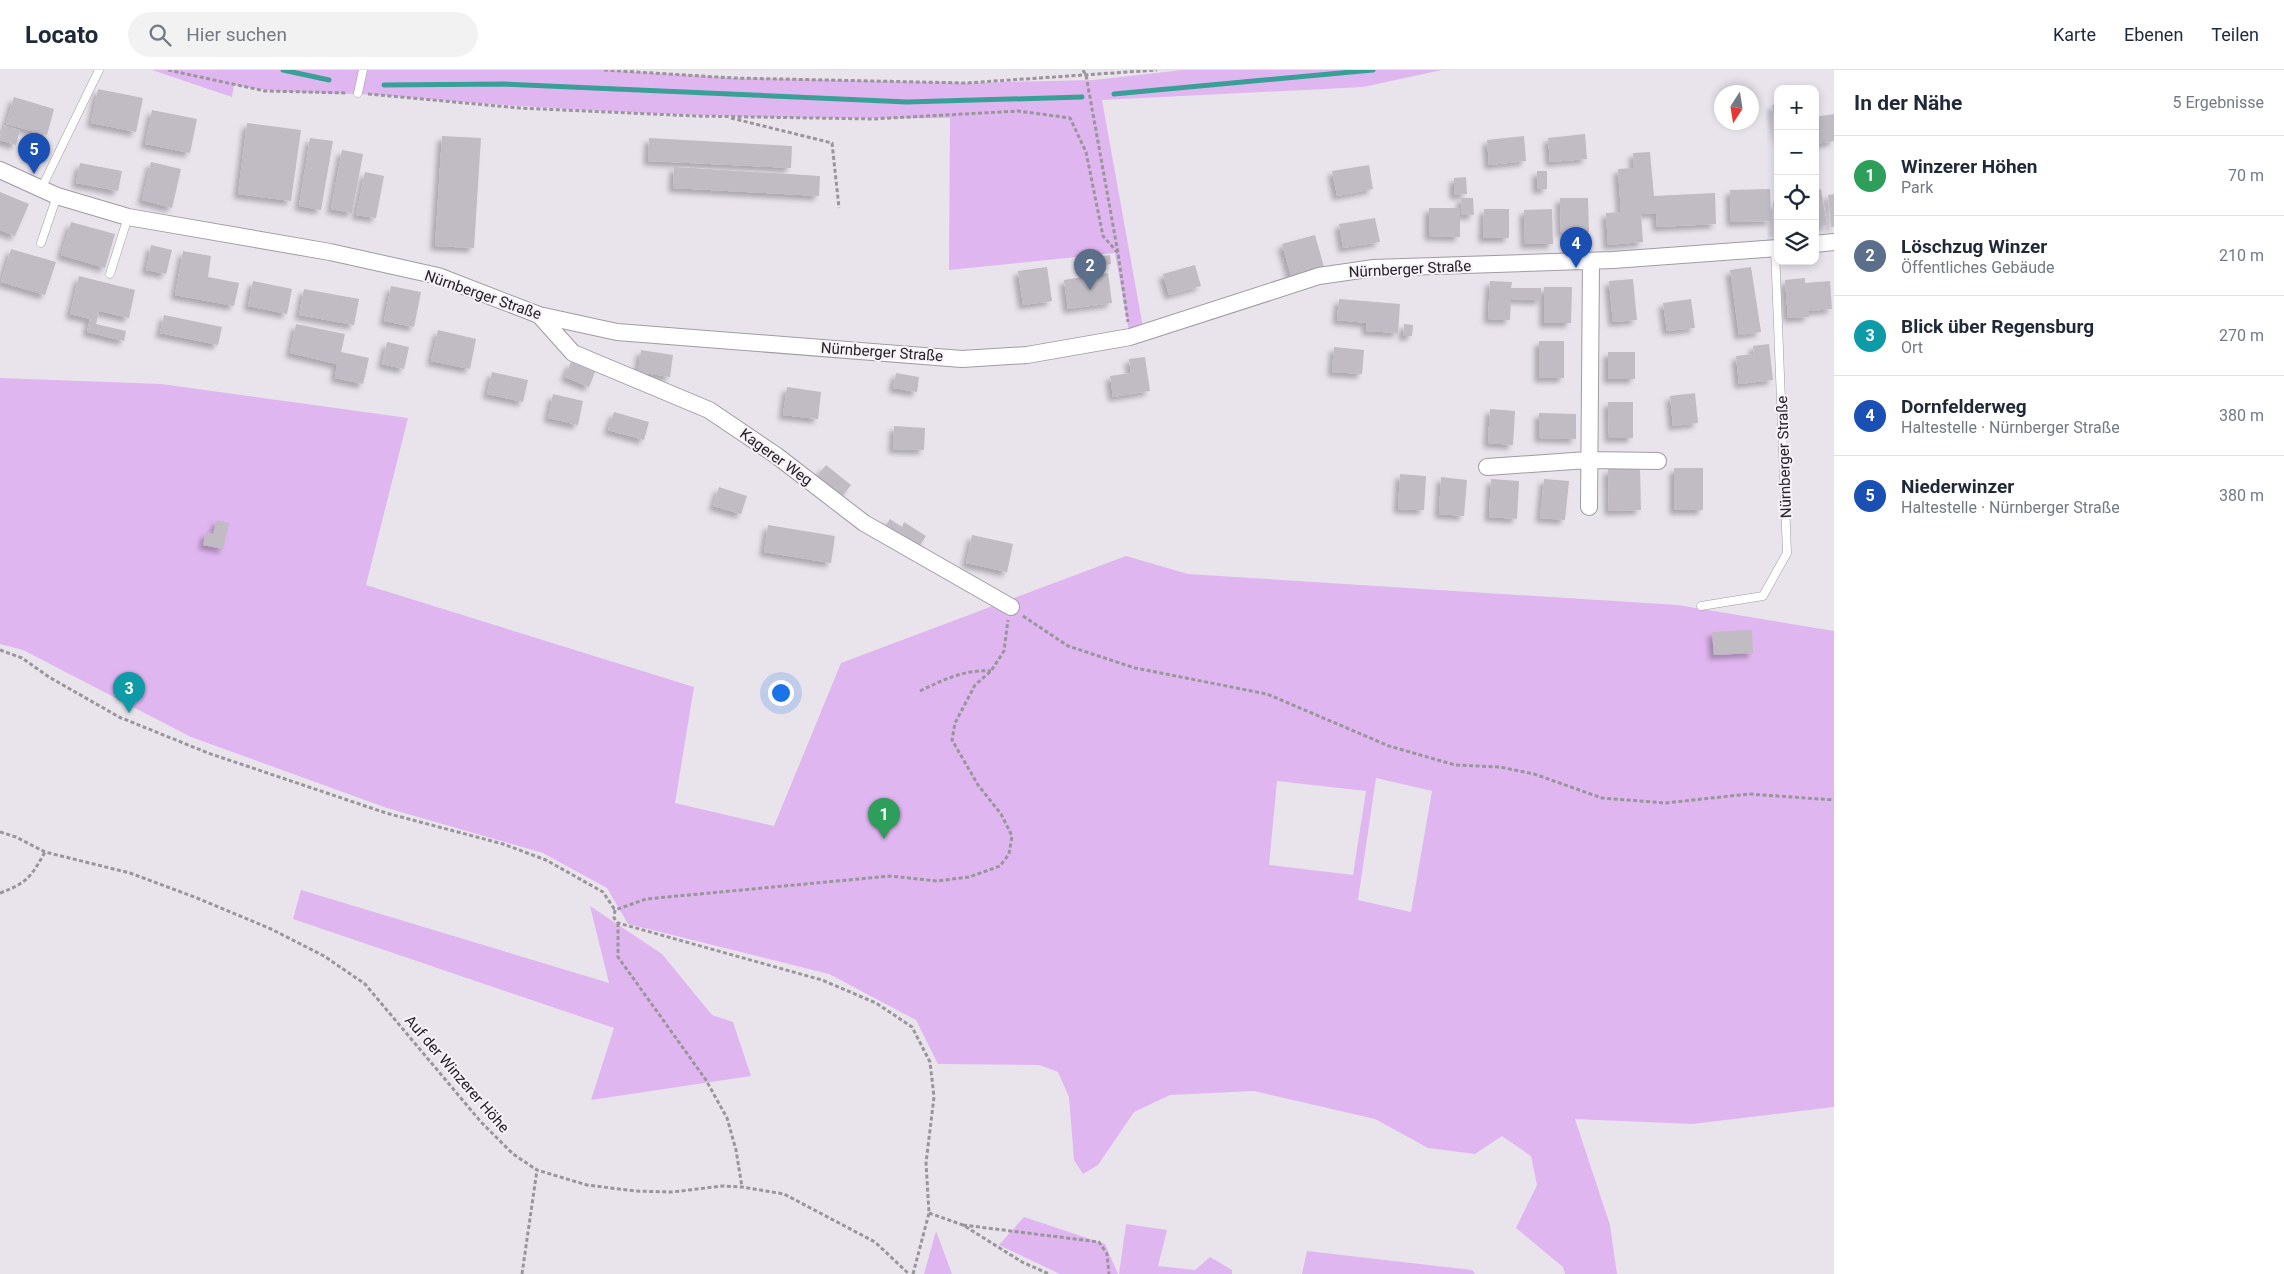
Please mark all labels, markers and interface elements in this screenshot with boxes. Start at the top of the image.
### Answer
search box [128,12,478,57]
text: Locato [25,21,98,49]
icon: search [146,21,174,49]
text: Hier suchen [186,23,287,46]
text: Karte [2053,24,2096,45]
text: Ebenen [2124,24,2183,45]
text: Teilen [2211,24,2259,45]
north arrow [1714,85,1759,130]
map controls [1774,85,1819,265]
button: + [1774,85,1819,130]
text: In der Nähe [1854,91,1962,115]
text: 5 Ergebnisse [2172,93,2264,112]
button: − [1774,130,1819,175]
pin: 5 [18,133,50,174]
text: Winzerer Höhen [1901,155,2038,178]
text: 1 [1865,166,1875,185]
text: 70 m [2228,166,2264,185]
button: locate [1774,175,1819,220]
text: Park [1901,178,1933,197]
button: layers [1774,220,1819,265]
pin: 4 [1560,227,1592,268]
text: Löschzug Winzer [1901,235,2047,258]
text: 2 [1865,246,1875,265]
text: 210 m [2219,246,2264,265]
pin: 2 [1074,249,1106,290]
street label: Nürnberger Straße [1348,257,1472,281]
text: Öffentliches Gebäude [1901,258,2055,277]
street label: Nürnberger Straße [422,267,544,323]
text: Blick über Regensburg [1901,315,2094,338]
text: 3 [1865,326,1875,345]
text: 270 m [2219,326,2264,345]
text: Ort [1901,338,1923,357]
street label: Nürnberger Straße [820,339,944,365]
street label: Nürnberger Straße [1773,395,1795,519]
text: Dornfelderweg [1901,395,2027,418]
text: 4 [1865,406,1875,425]
text: 380 m [2219,406,2264,425]
text: Haltestelle · Nürnberger Straße [1901,418,2120,437]
street label: Kagerer Weg [736,425,816,489]
text: Niederwinzer [1901,475,2014,498]
text: 5 [1865,486,1875,505]
text: 380 m [2219,486,2264,505]
text: Haltestelle · Nürnberger Straße [1901,498,2120,517]
pin: 3 [113,672,145,713]
your location [768,680,794,706]
pin: 1 [868,798,900,839]
street label: Auf der Winzerer Höhe [401,1012,513,1136]

